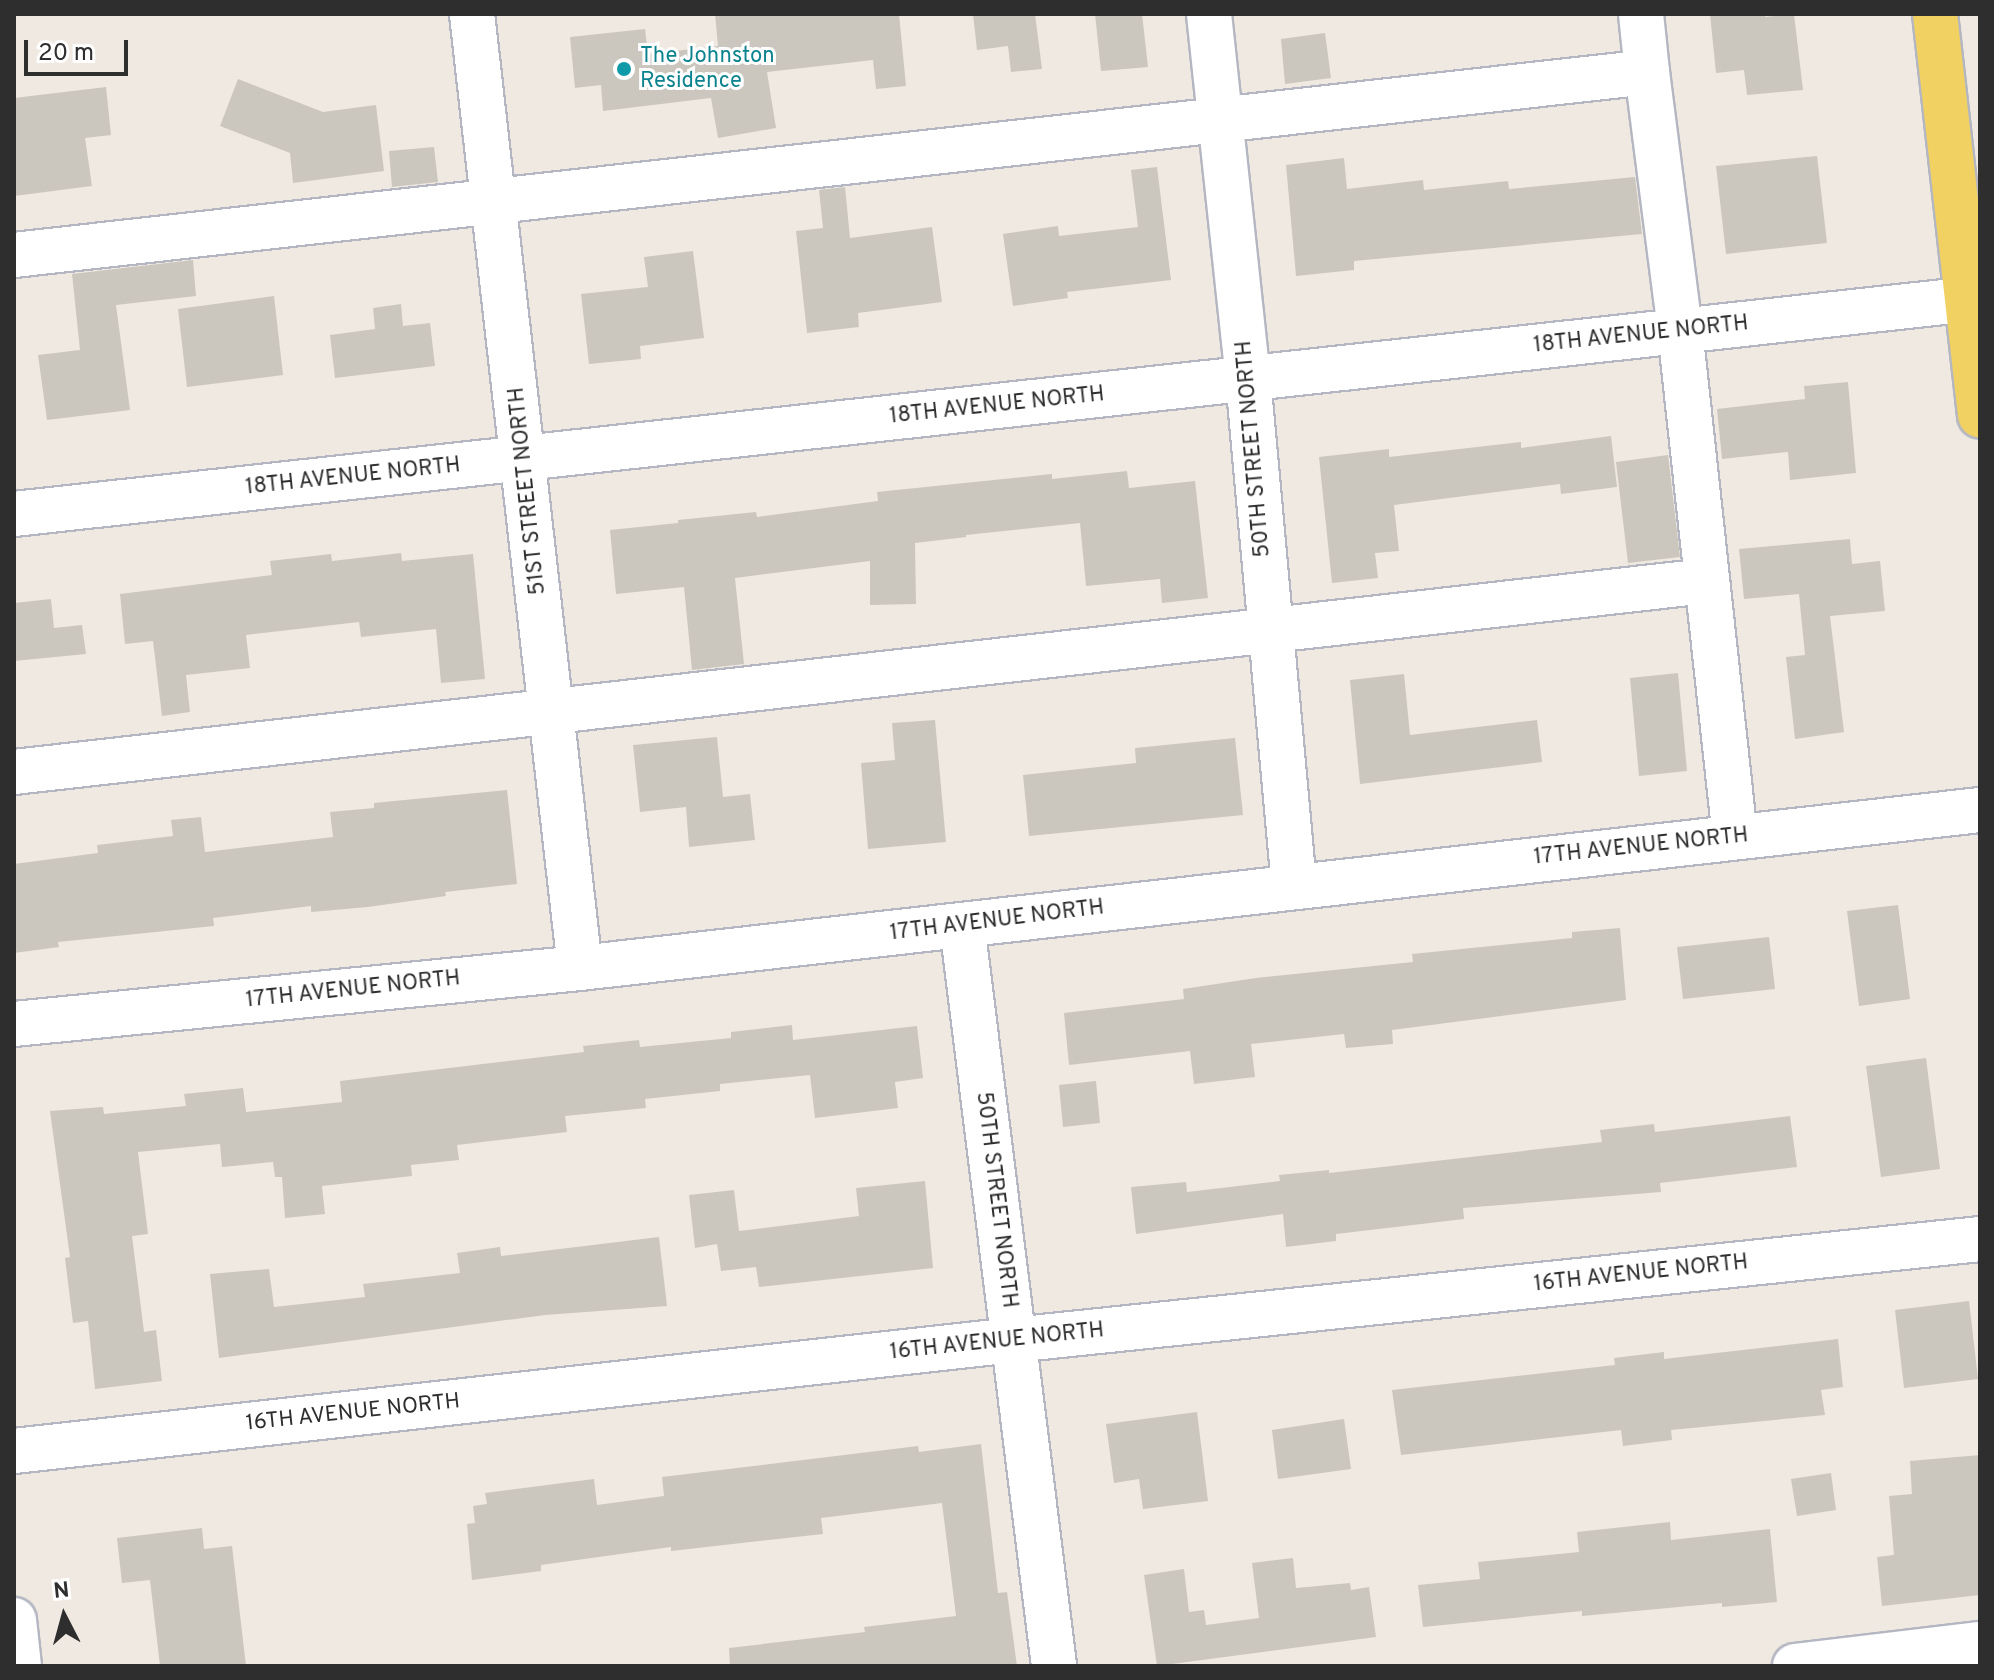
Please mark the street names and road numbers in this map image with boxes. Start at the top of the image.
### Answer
street label: 18TH AVENUE NORTH [1532,311,1750,359]
street label: 50TH STREET NORTH [1231,339,1277,559]
street label: 18TH AVENUE NORTH [888,382,1106,430]
street label: 51ST STREET NORTH [504,385,552,597]
street label: 18TH AVENUE NORTH [244,453,462,501]
street label: 17TH AVENUE NORTH [1532,823,1750,871]
street label: 17TH AVENUE NORTH [888,895,1106,947]
street label: 17TH AVENUE NORTH [244,966,462,1014]
street label: 50TH STREET NORTH [970,1090,1022,1310]
street label: 16TH AVENUE NORTH [1532,1250,1750,1298]
street label: 16TH AVENUE NORTH [888,1318,1106,1366]
street label: 16TH AVENUE NORTH [244,1389,462,1437]

